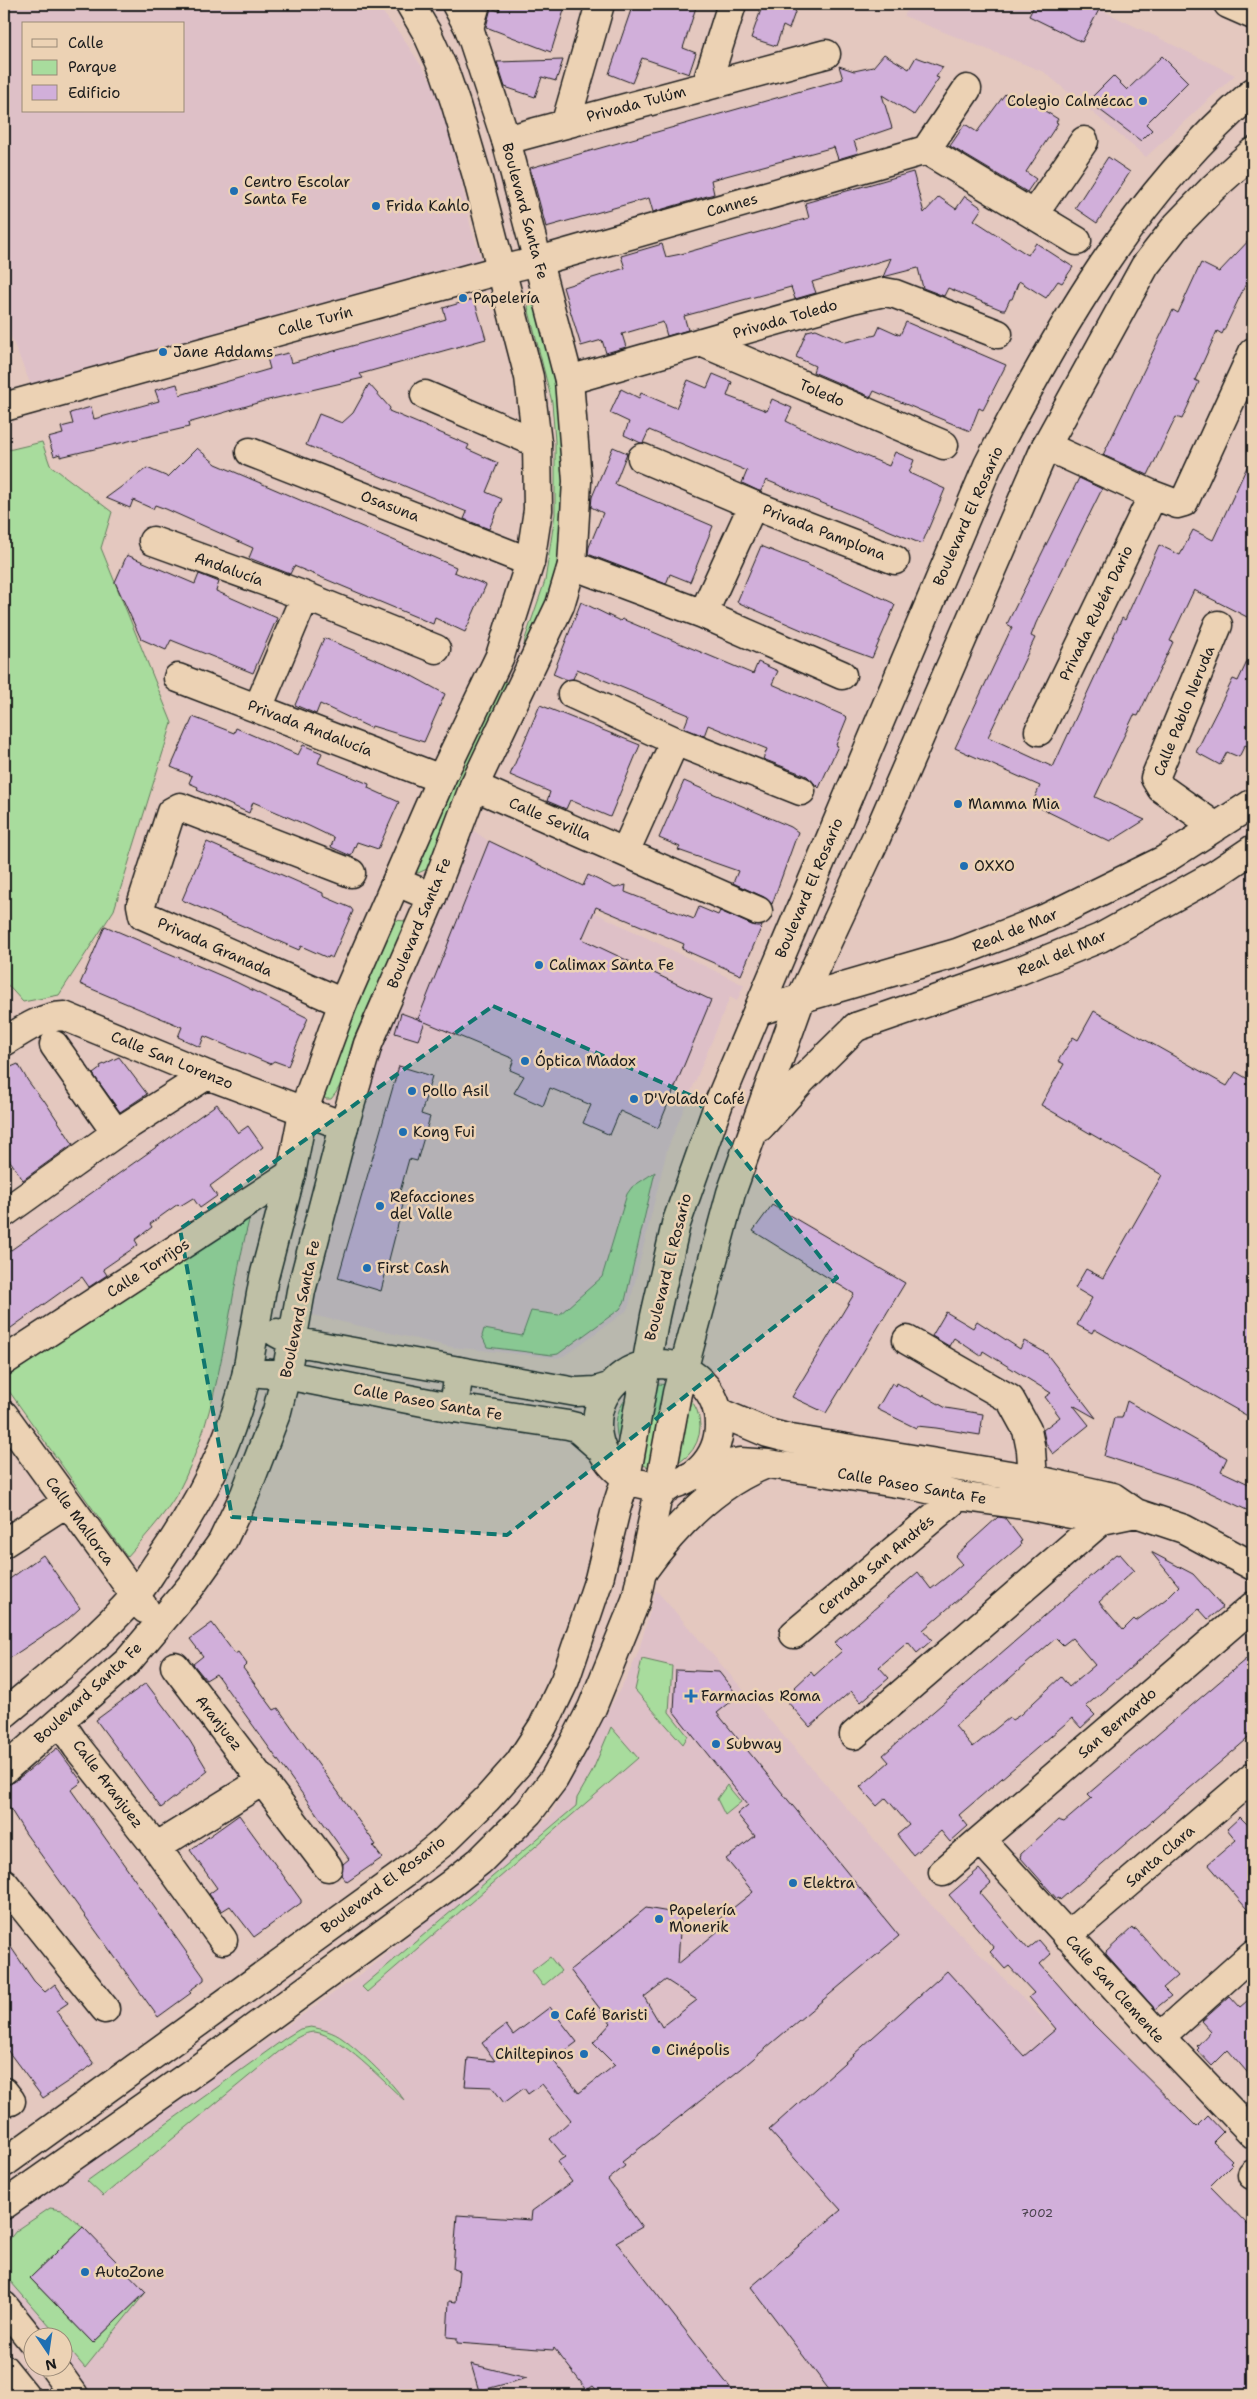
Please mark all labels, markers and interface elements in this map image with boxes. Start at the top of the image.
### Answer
legend [22,22,185,112]
text: Calle [68,33,104,53]
text: Parque [68,57,117,77]
street label: Privada Tulúm [584,81,688,127]
text: Edificio [68,83,120,103]
place label: Colegio Calmécac [1007,91,1133,111]
marker: Colegio Calmécac [1137,95,1149,107]
street label: Boulevard Santa Fe [497,141,553,281]
place label: Centro Escolar Santa Fe [244,172,350,209]
marker: Centro Escolar Santa Fe [228,185,240,197]
street label: Cannes [704,188,760,222]
place label: Frida Kahlo [386,196,470,216]
marker: Frida Kahlo [370,200,382,212]
place label: Papelería [473,288,540,308]
marker: Papelería [457,292,469,304]
street label: Privada Toledo [730,295,840,343]
street label: Calle Turín [275,301,355,341]
place label: Jane Addams [173,342,273,362]
marker: Jane Addams [157,346,169,358]
street label: Toledo [796,374,848,412]
street label: Boulevard El Rosario [928,443,1008,589]
street label: Osasuna [358,486,423,527]
street label: Privada Pamplona [760,499,889,565]
street label: Privada Rubén Dario [1054,542,1138,684]
street label: Andalucía [192,547,267,591]
street label: Calle Pablo Neruda [1149,642,1220,779]
street label: Privada Andalucía [245,695,376,761]
street label: Calle Sevilla [506,793,595,846]
place label: Mamma Mia [968,794,1060,814]
marker: Mamma Mia [952,798,964,810]
street label: Boulevard El Rosario [770,815,848,961]
street label: Boulevard Santa Fe [382,854,456,992]
place label: OXXO [974,856,1015,876]
marker: OXXO [958,860,970,872]
street label: Real de Mar [969,904,1061,956]
street label: Privada Granada [154,913,276,982]
street label: Real del Mar [1014,925,1110,981]
place label: Calimax Santa Fe [549,955,674,975]
marker: Calimax Santa Fe [533,959,545,971]
street label: Calle San Lorenzo [108,1026,236,1094]
place label: Óptica Madox [535,1050,636,1071]
marker: Óptica Madox [519,1055,531,1067]
place label: Pollo Asil [422,1081,489,1101]
marker: Pollo Asil [406,1085,418,1097]
place label: D'Volada Café [644,1089,745,1109]
marker: D'Volada Café [628,1093,640,1105]
place label: Kong Fui [413,1122,475,1142]
marker: Kong Fui [397,1126,409,1138]
place label: Refacciones del Valle [390,1187,475,1224]
street label: Boulevard El Rosario [640,1191,696,1343]
marker: Refacciones del Valle [374,1200,386,1212]
street label: Calle Torrijos [103,1234,193,1302]
street label: Boulevard Santa Fe [276,1238,324,1380]
place label: First Cash [377,1258,449,1278]
marker: First Cash [361,1262,373,1274]
street label: Calle Paseo Santa Fe [352,1379,504,1425]
street label: Calle Paseo Santa Fe [836,1463,988,1509]
street label: Calle Mallorca [41,1473,119,1570]
street label: Cerrada San Andrés [814,1510,938,1620]
street label: Boulevard Santa Fe [30,1638,146,1748]
street label: San Bernardo [1073,1683,1161,1763]
place label: Farmacias Roma [701,1686,821,1706]
marker: Farmacias Roma [685,1690,697,1702]
street label: Aranjuez [191,1691,247,1755]
place label: Subway [726,1734,782,1754]
street label: Calle Aranjuez [68,1736,148,1832]
marker: Subway [710,1738,722,1750]
street label: Santa Clara [1121,1820,1199,1892]
street label: Boulevard El Rosario [317,1832,449,1938]
place label: Elektra [803,1873,856,1893]
marker: Elektra [787,1877,799,1889]
place label: Papelería Monerik [669,1900,736,1937]
marker: Papelería Monerik [653,1913,665,1925]
street label: Calle San Clemente [1061,1931,1169,2047]
place label: Café Baristi [565,2005,648,2025]
marker: Café Baristi [549,2009,561,2021]
place label: Cinépolis [666,2040,730,2060]
place label: Chiltepinos [495,2044,574,2064]
marker: Cinépolis [650,2044,662,2056]
marker: Chiltepinos [578,2048,590,2060]
house number: 7002 [1021,2205,1053,2221]
place label: AutoZone [95,2262,165,2282]
marker: AutoZone [79,2266,91,2278]
north arrow [22,2326,72,2376]
text: N [43,2355,58,2375]

